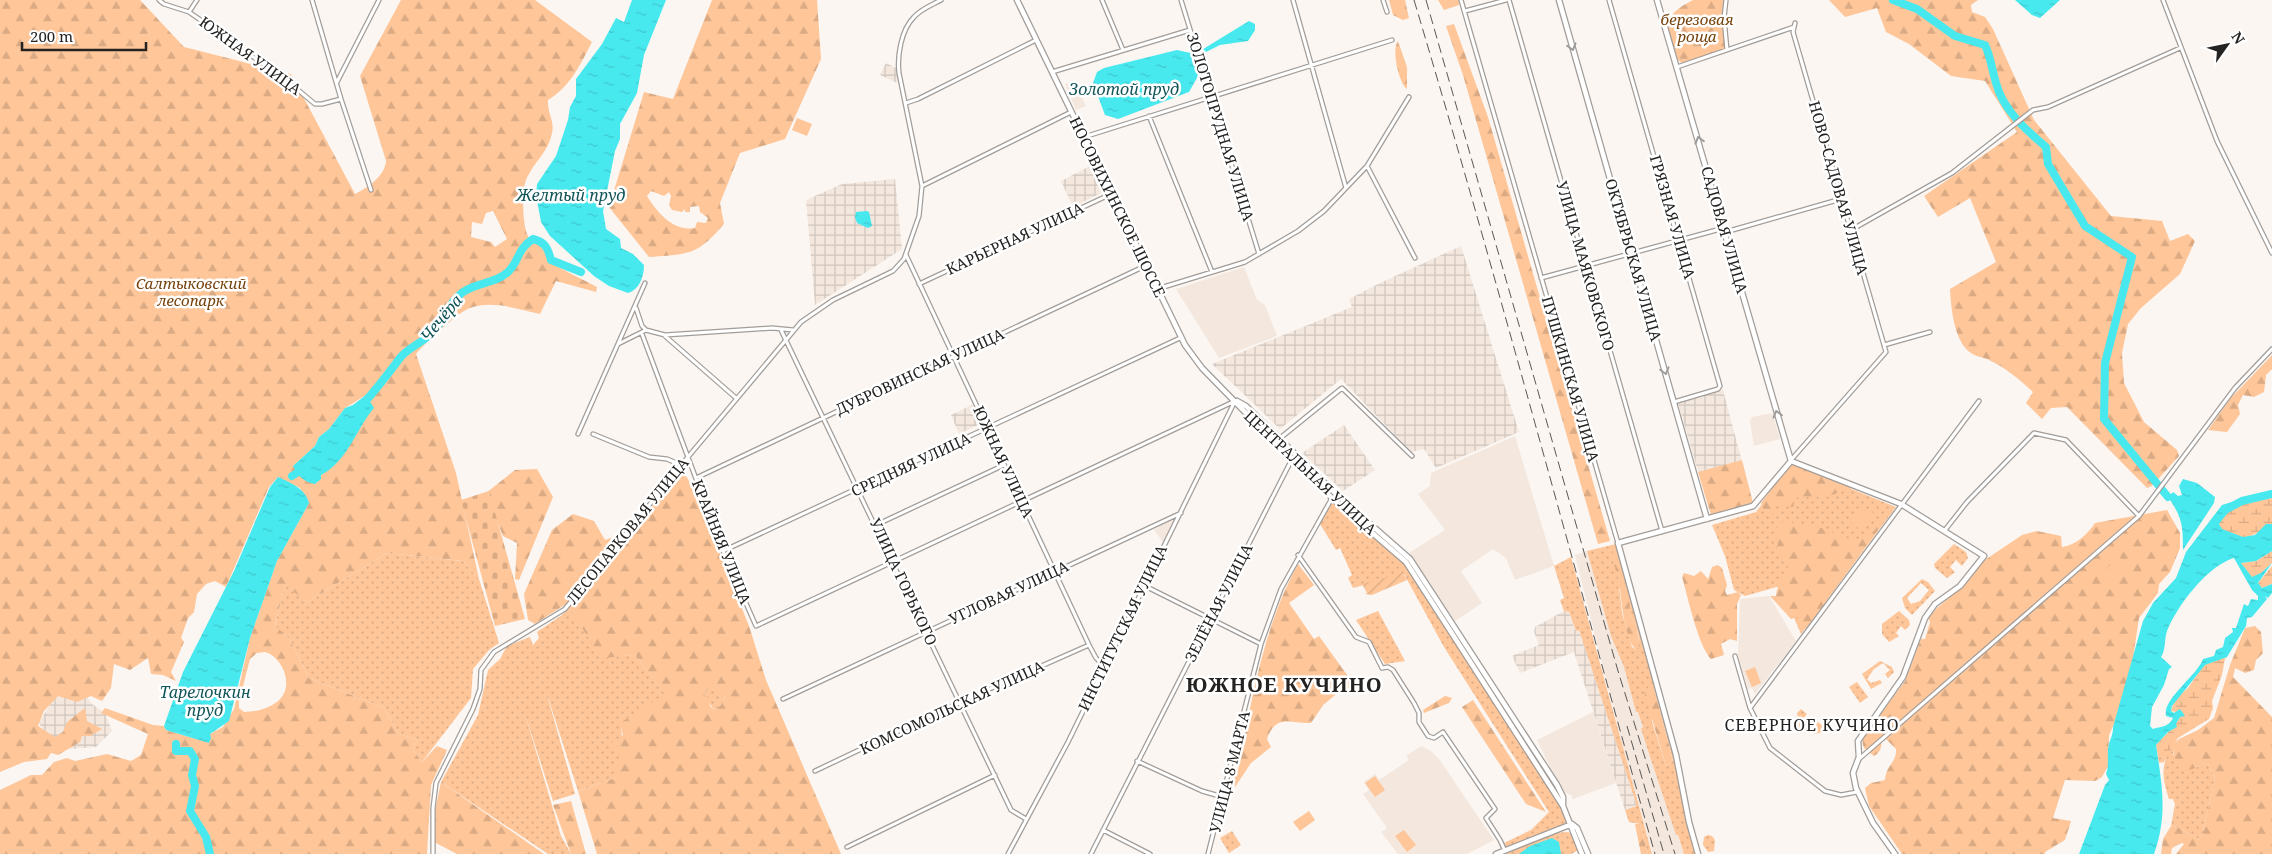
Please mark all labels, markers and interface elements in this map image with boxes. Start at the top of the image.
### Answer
park label: березовая роща [1661,9,1734,46]
street label: ЮЖНАЯ УЛИЦА [196,11,306,99]
scale bar [22,20,146,52]
north arrow [2202,20,2252,70]
text: 200 m [30,26,73,46]
text: N [2227,28,2249,47]
street label: ЗОЛОТОПРУДНАЯ УЛИЦА [1183,30,1259,224]
one-way arrow [1567,42,1577,50]
water label: Золотой пруд [1069,78,1179,100]
street label: НОВО-САДОВАЯ УЛИЦА [1805,98,1873,277]
street label: НОСОВИХИНСКОЕ ШОССЕ [1065,113,1170,300]
one-way arrow [1694,136,1704,144]
street label: ГРЯЗНАЯ УЛИЦА [1646,152,1700,281]
street label: САДОВАЯ УЛИЦА [1697,164,1753,296]
street label: ОКТЯБРЬСКАЯ УЛИЦА [1601,176,1667,344]
street label: УЛИЦА МАЯКОВСКОГО [1552,178,1620,353]
water label: Желтый пруд [514,184,626,206]
street label: КАРЬЕРНАЯ УЛИЦА [943,197,1087,279]
park label: Салтыковский лесопарк [136,273,246,310]
water label: Чечёра [415,290,467,346]
street label: ПУШКИНСКАЯ УЛИЦА [1538,293,1604,464]
street label: ДУБРОВИНСКАЯ УЛИЦА [832,323,1007,419]
one-way arrow [1660,367,1670,375]
street label: ЮЖНАЯ УЛИЦА [969,402,1039,521]
street label: ЦЕНТРАЛЬНАЯ УЛИЦА [1240,406,1381,539]
one-way arrow [1772,410,1782,418]
street label: СРЕДНЯЯ УЛИЦА [848,427,974,501]
street label: ЛЕСОПАРКОВАЯ УЛИЦА [562,453,693,608]
street label: КРАЙНЯЯ УЛИЦА [688,476,756,608]
street label: УЛИЦА ГОРЬКОГО [866,515,942,649]
street label: ЗЕЛЁНАЯ УЛИЦА [1180,540,1257,665]
street label: ИНСТИТУТСКАЯ УЛИЦА [1073,541,1171,714]
street label: УГЛОВАЯ УЛИЦА [946,555,1072,629]
street label: КОМСОМОЛЬСКАЯ УЛИЦА [856,655,1047,759]
district label: ЮЖНОЕ КУЧИНО [1186,671,1382,698]
water label: Тарелочкин пруд [159,681,251,721]
street label: УЛИЦА 8 МАРТА [1204,708,1254,835]
district label: СЕВЕРНОЕ КУЧИНО [1724,714,1900,736]

